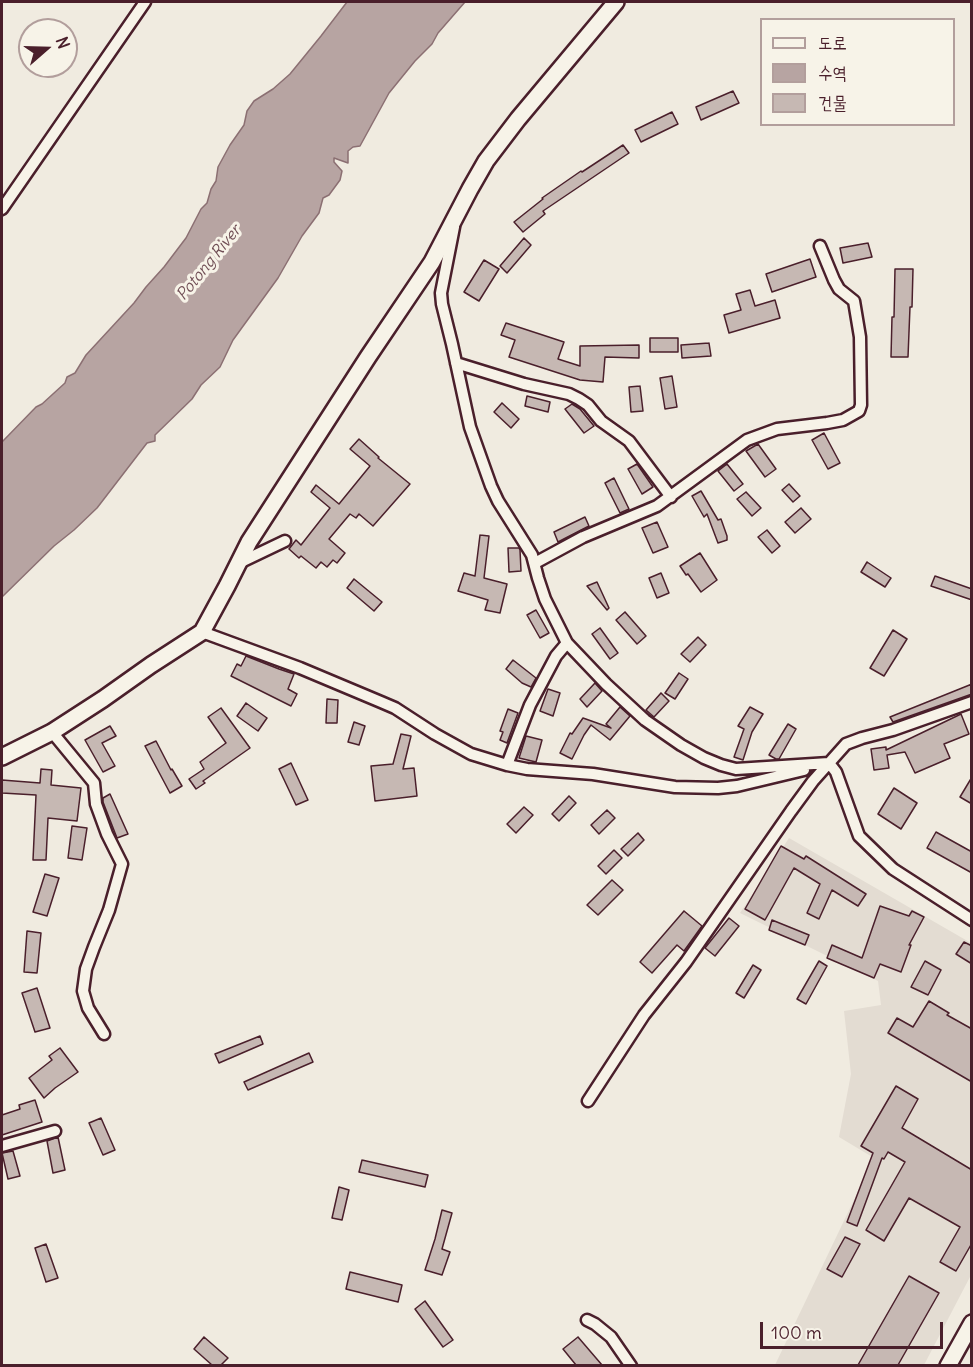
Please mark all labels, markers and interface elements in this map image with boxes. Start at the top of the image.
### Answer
north arrow [18,18,78,78]
legend [760,18,955,126]
text: 도로 [818,31,847,54]
text: N [52,34,74,51]
text: 수역 [818,61,847,84]
text: 건물 [818,91,847,114]
water label: Potong River [173,222,245,304]
scale bar [763,1310,946,1348]
text: 100 m [771,1321,822,1344]

